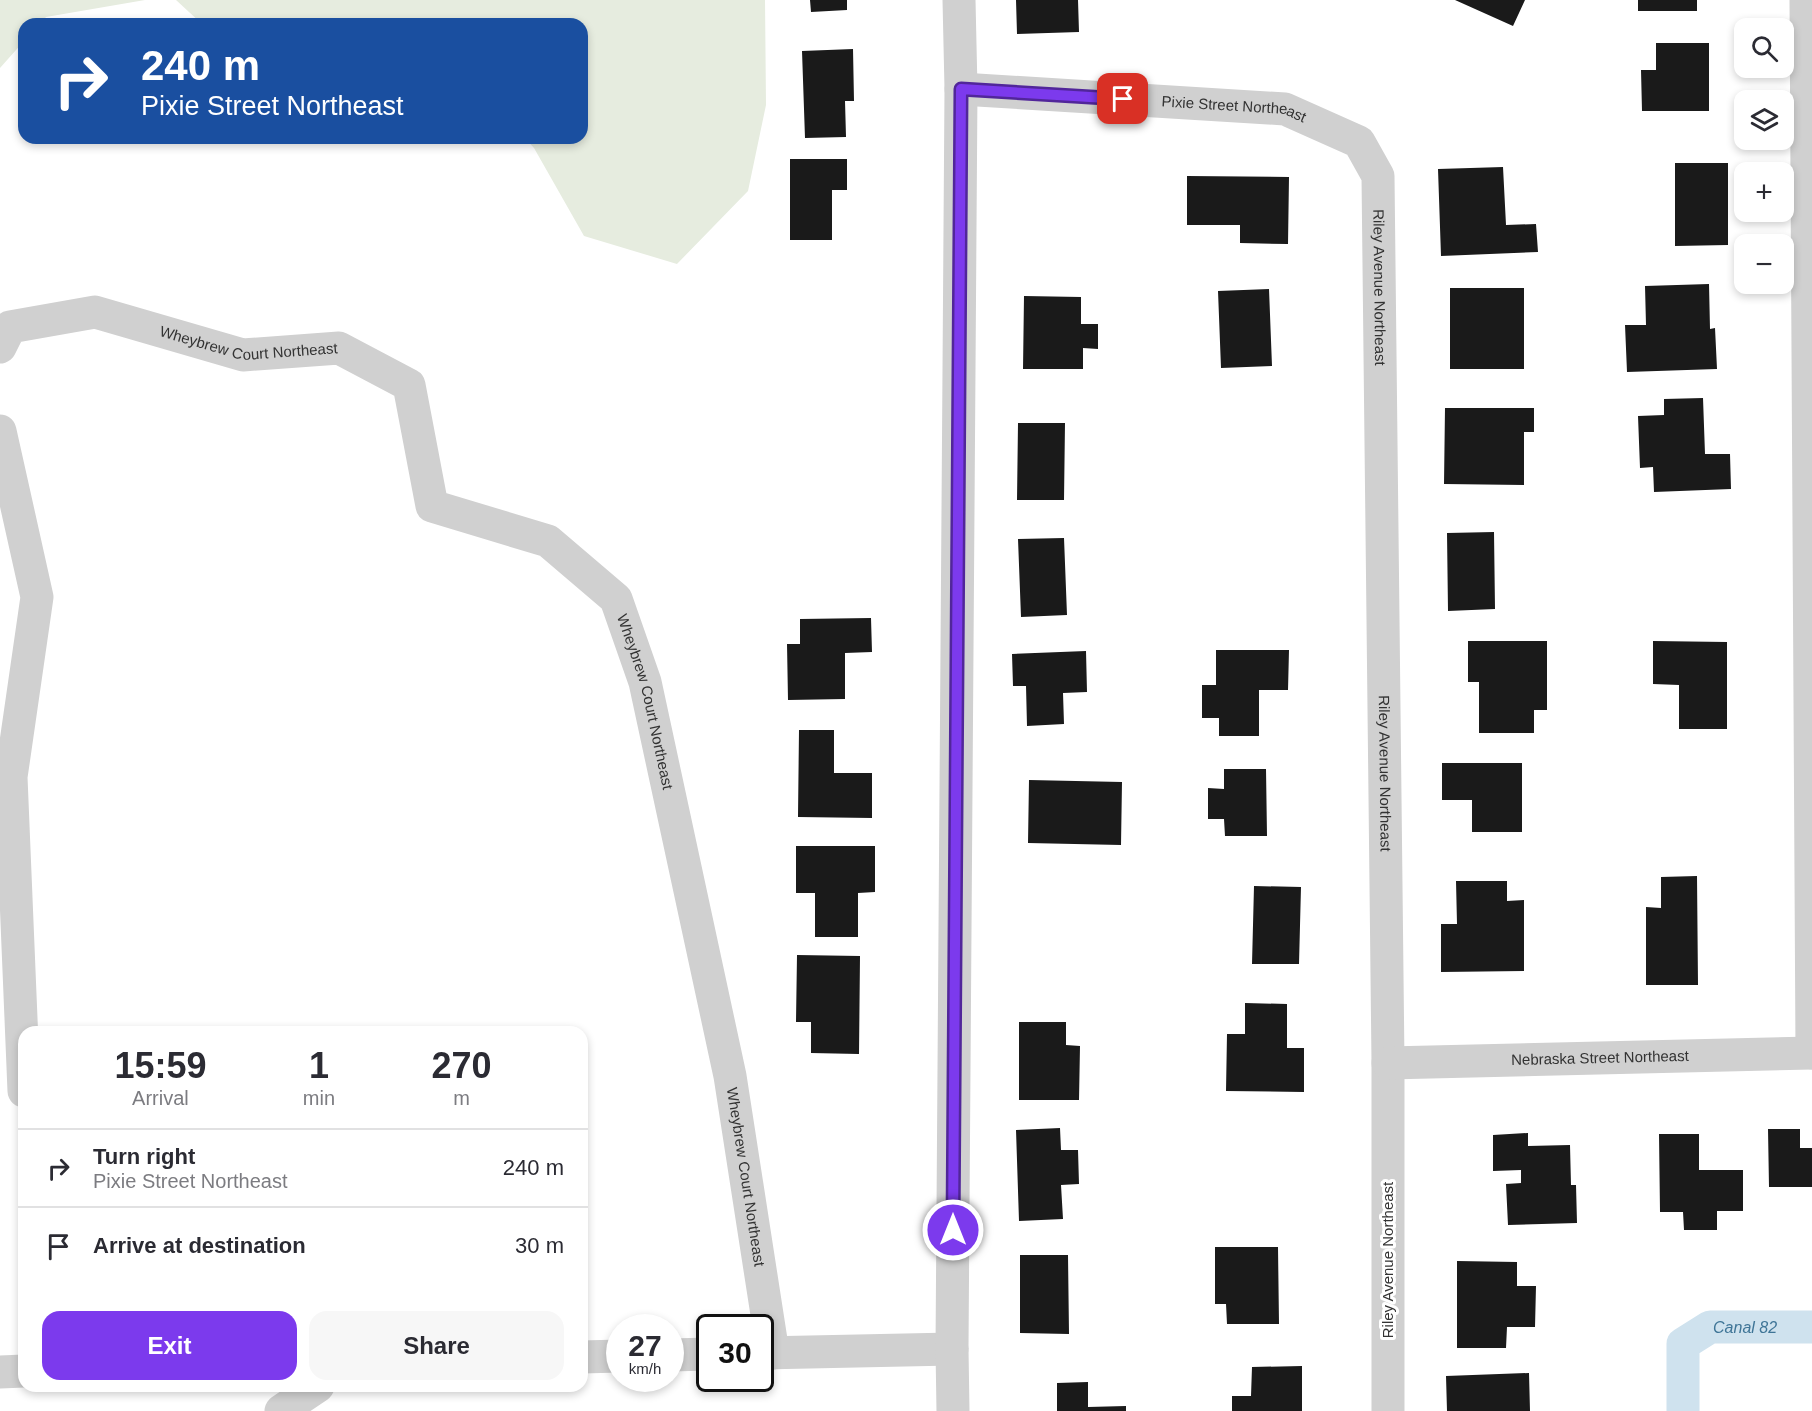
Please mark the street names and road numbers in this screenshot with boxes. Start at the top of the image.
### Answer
street label: Pixie Street Northeast [1161,92,1310,126]
street label: Riley Avenue Northeast [1370,209,1389,367]
street label: Wheybrew Court Northeast [158,322,339,363]
street label: Wheybrew Court Northeast [614,612,677,792]
street label: Riley Avenue Northeast [1376,695,1395,853]
street label: Nebraska Street Northeast [1511,1047,1690,1068]
street label: Wheybrew Court Northeast [724,1086,769,1268]
street label: Riley Avenue Northeast [1379,1181,1396,1338]

